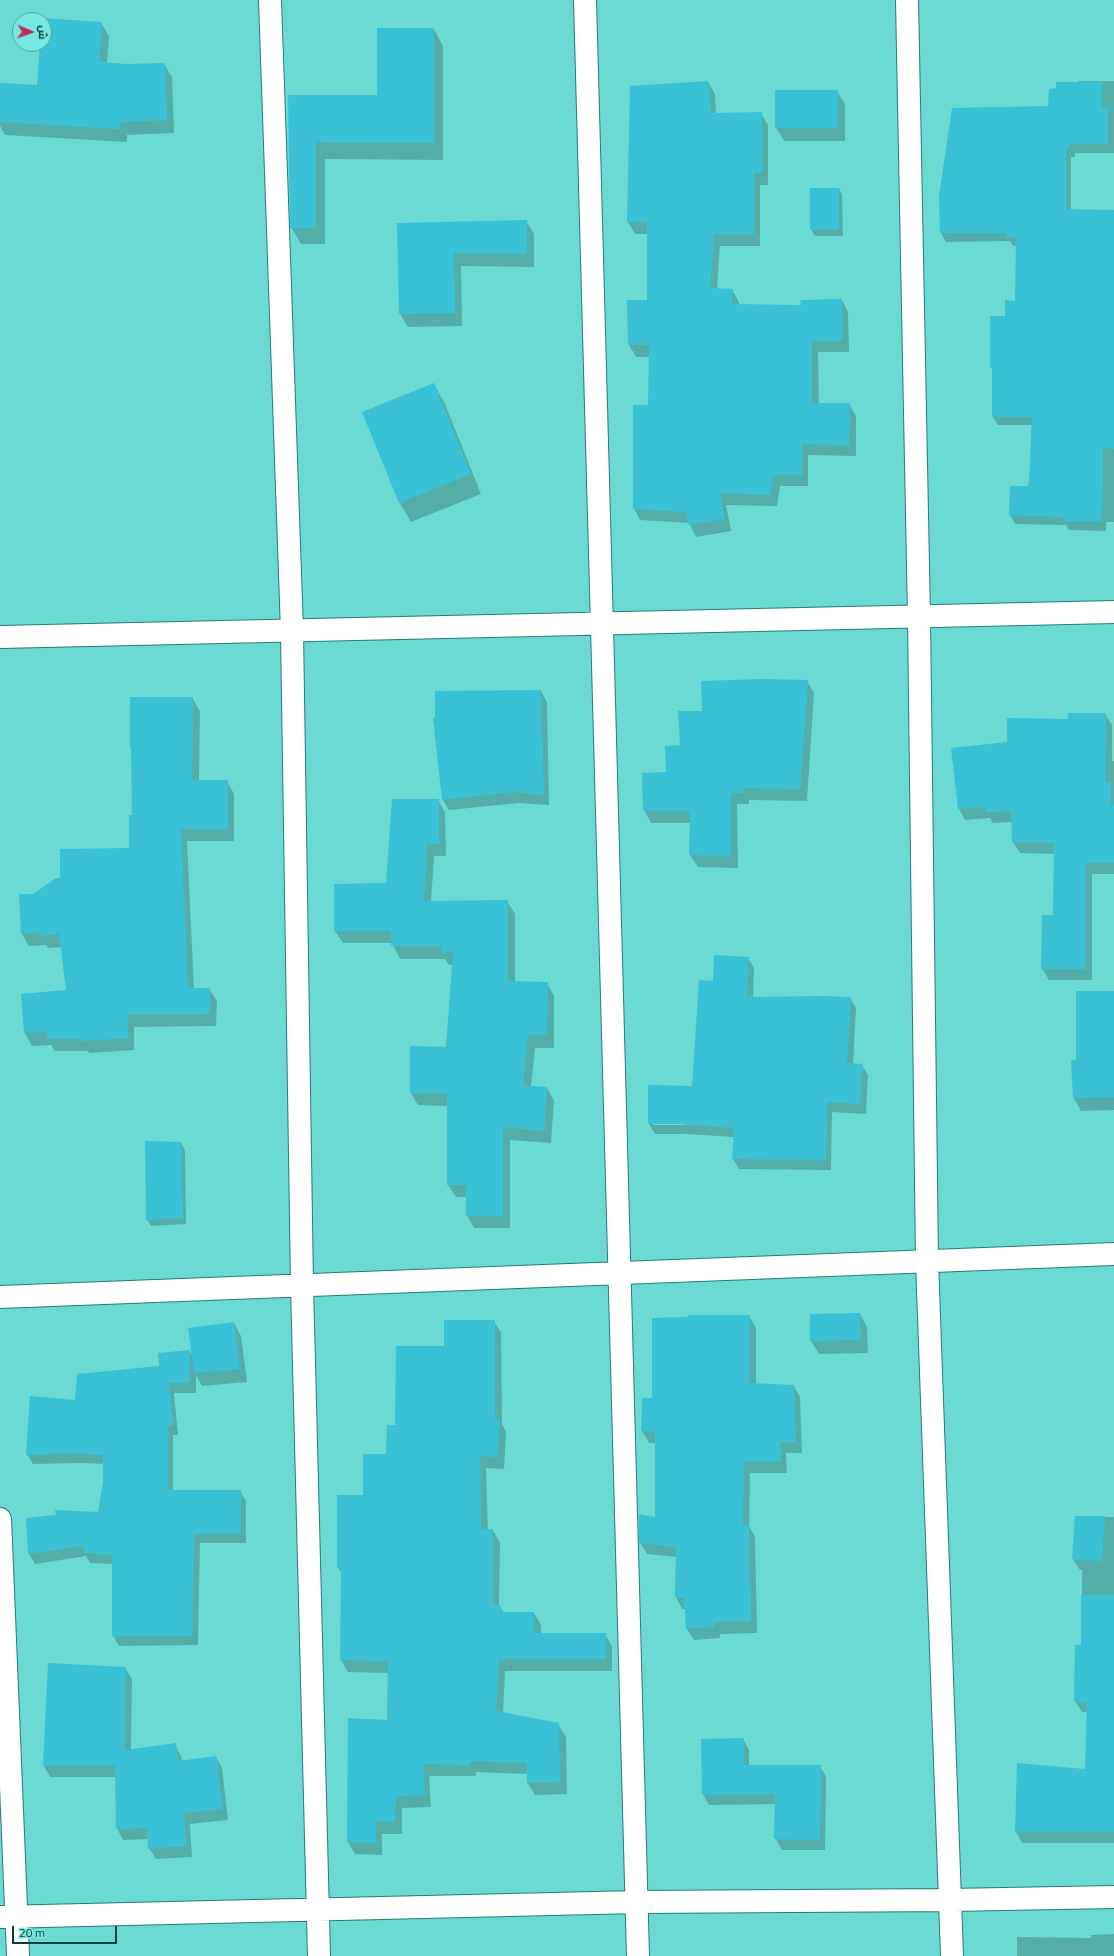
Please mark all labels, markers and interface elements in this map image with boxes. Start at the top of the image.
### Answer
north arrow [12,12,52,52]
text: ش [35,25,51,40]
scale bar [14,1918,119,1944]
text: 20 m [19,1923,45,1942]

